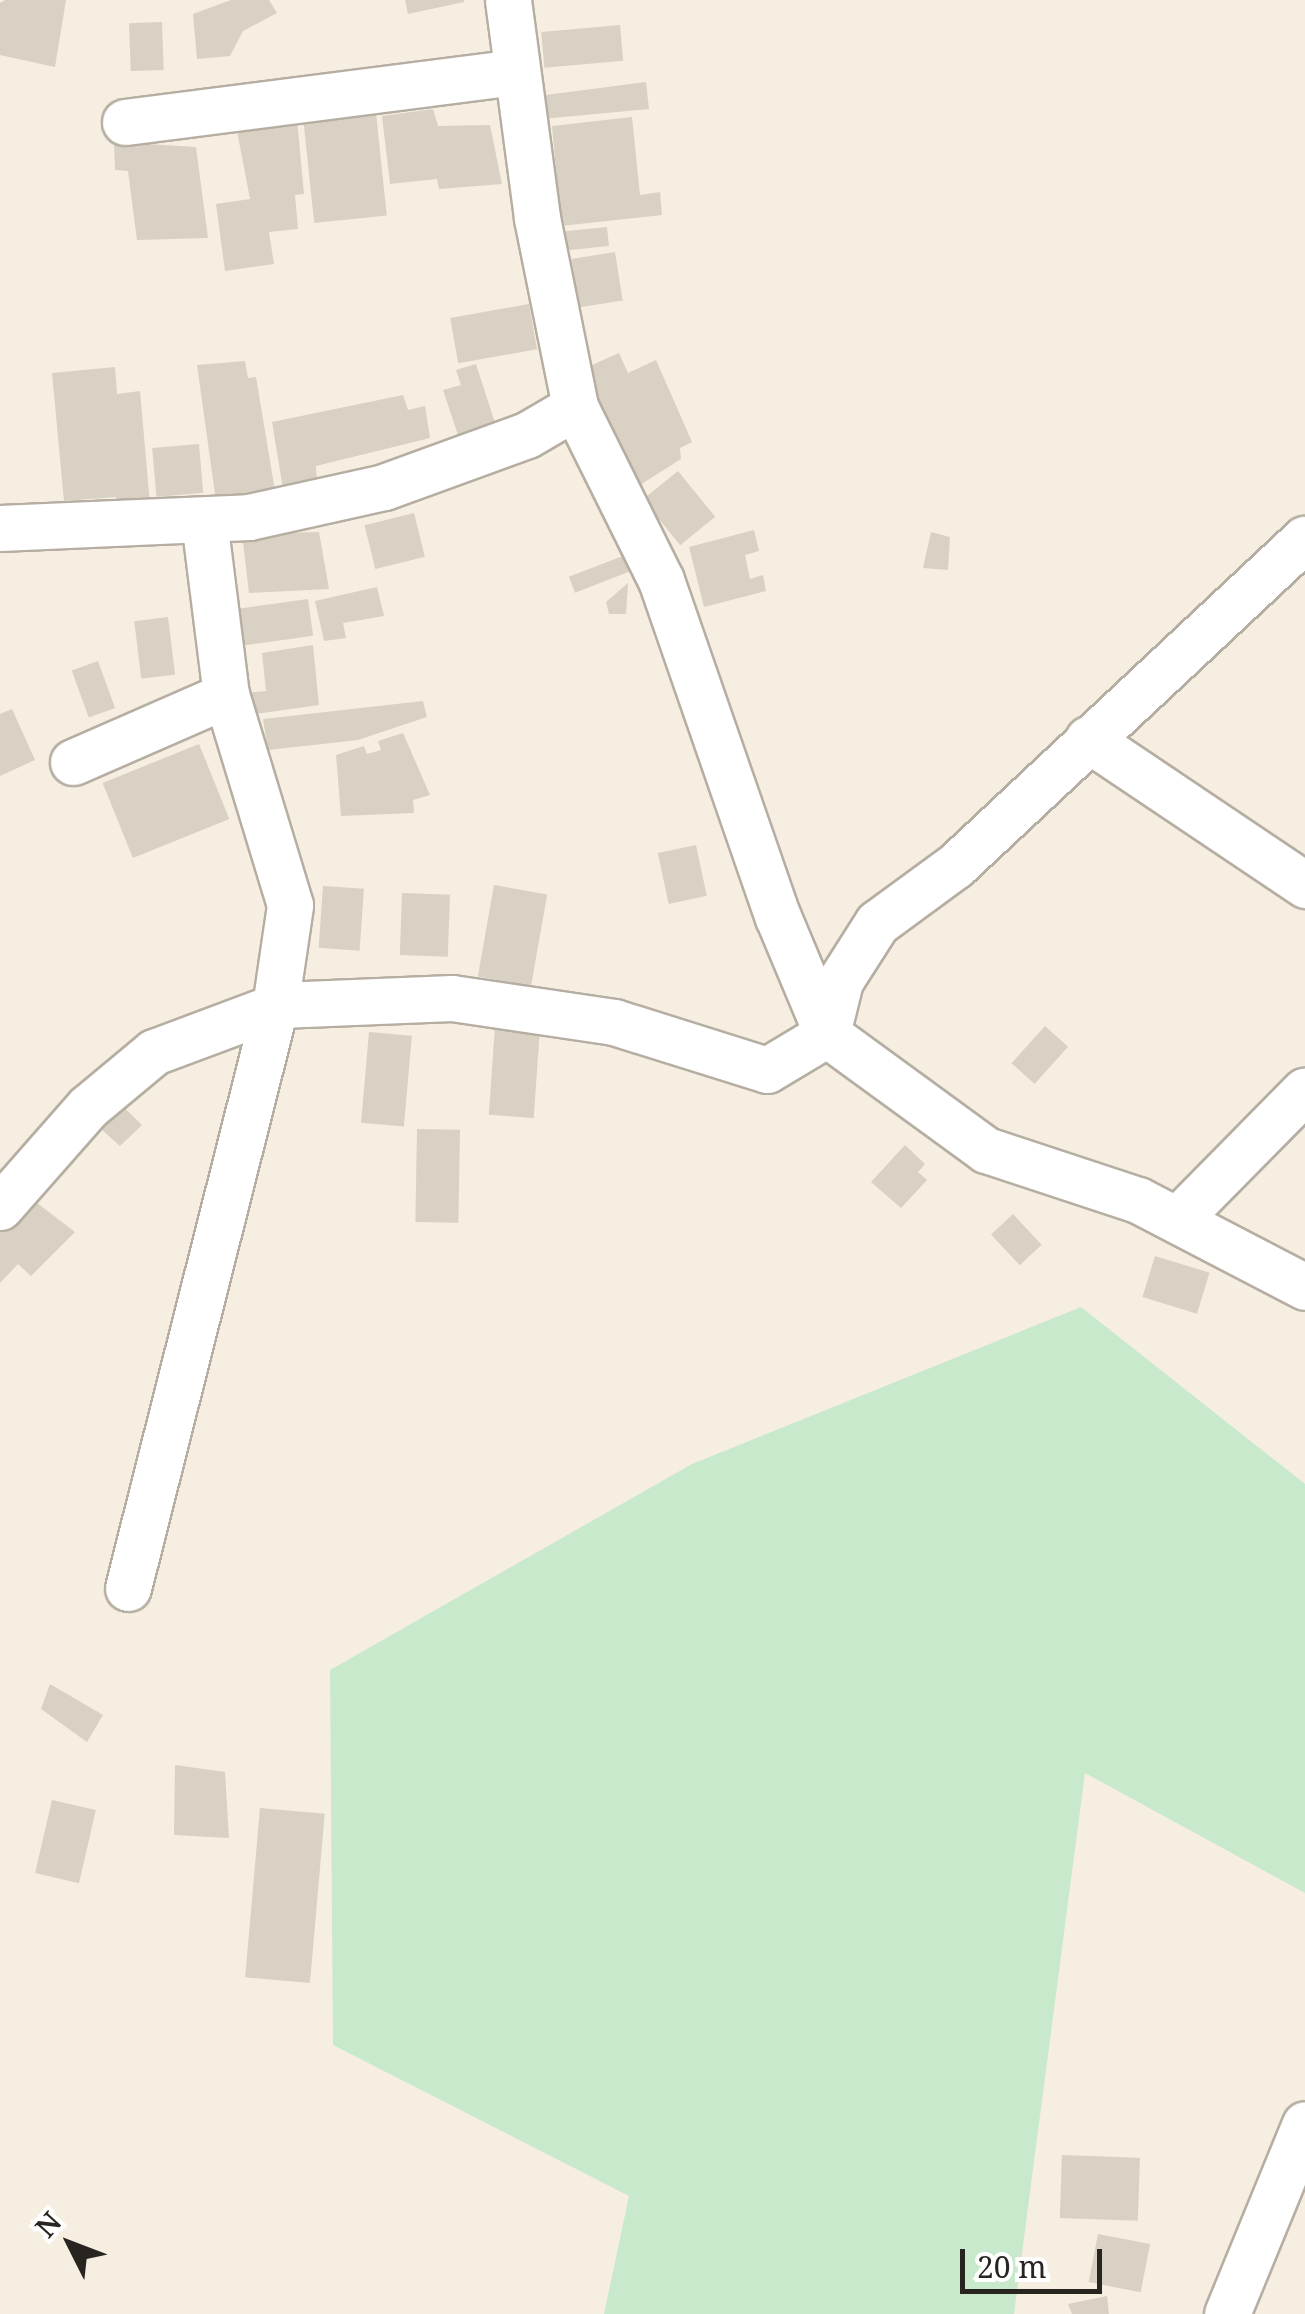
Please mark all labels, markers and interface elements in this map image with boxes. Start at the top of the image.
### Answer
north arrow [20,2194,120,2294]
text: N [26,2203,69,2245]
scale bar [965,2229,1108,2291]
text: 20 m [977,2246,1047,2287]

